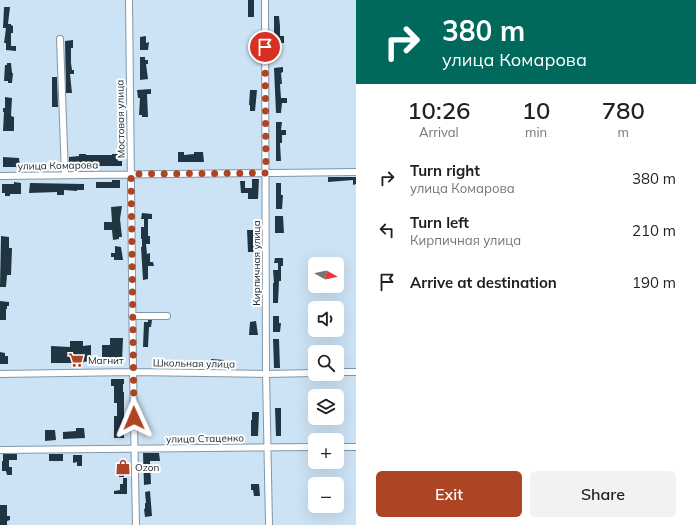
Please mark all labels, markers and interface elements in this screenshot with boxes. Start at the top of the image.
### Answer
text: 380 m [442,13,525,48]
icon: right [376,16,428,68]
pin [248,30,282,64]
icon: arrive [254,36,276,58]
text: улица Комарова [442,48,587,71]
street label: Мостовая улица [113,80,128,158]
text: 10:26 [407,95,470,125]
text: 10 [522,95,550,125]
text: 780 [602,95,645,125]
text: Arrival [419,124,459,140]
text: min [525,124,547,140]
text: m [618,124,629,140]
street label: улица Комарова [18,158,98,173]
text: Turn right [410,161,480,180]
icon: right [376,167,398,189]
text: 380 m [632,169,676,188]
text: улица Комарова [410,180,515,196]
text: Turn left [410,213,469,232]
icon: left [376,219,398,241]
street label: Кирпичная улица [250,220,263,306]
text: 210 m [632,221,676,240]
text: Кирпичная улица [410,232,521,248]
north arrow [308,257,344,293]
map controls [308,257,344,513]
icon: arrive [376,271,398,293]
text: Arrive at destination [410,273,557,292]
text: 190 m [632,273,676,292]
button: sound [308,301,344,337]
button: search [308,345,344,381]
supermarket icon: Магнит [67,351,85,369]
place label: Магнит [88,354,124,367]
street label: Школьная улица [153,356,235,371]
button: layers [308,389,344,425]
position arrow [113,397,155,439]
street label: улица Стаценко [166,431,244,446]
button: + [308,433,344,469]
shop icon: Ozon [114,458,132,476]
place label: Ozon [135,461,160,474]
button: Exit [376,471,522,517]
button: Share [530,471,676,517]
button: − [308,477,344,513]

